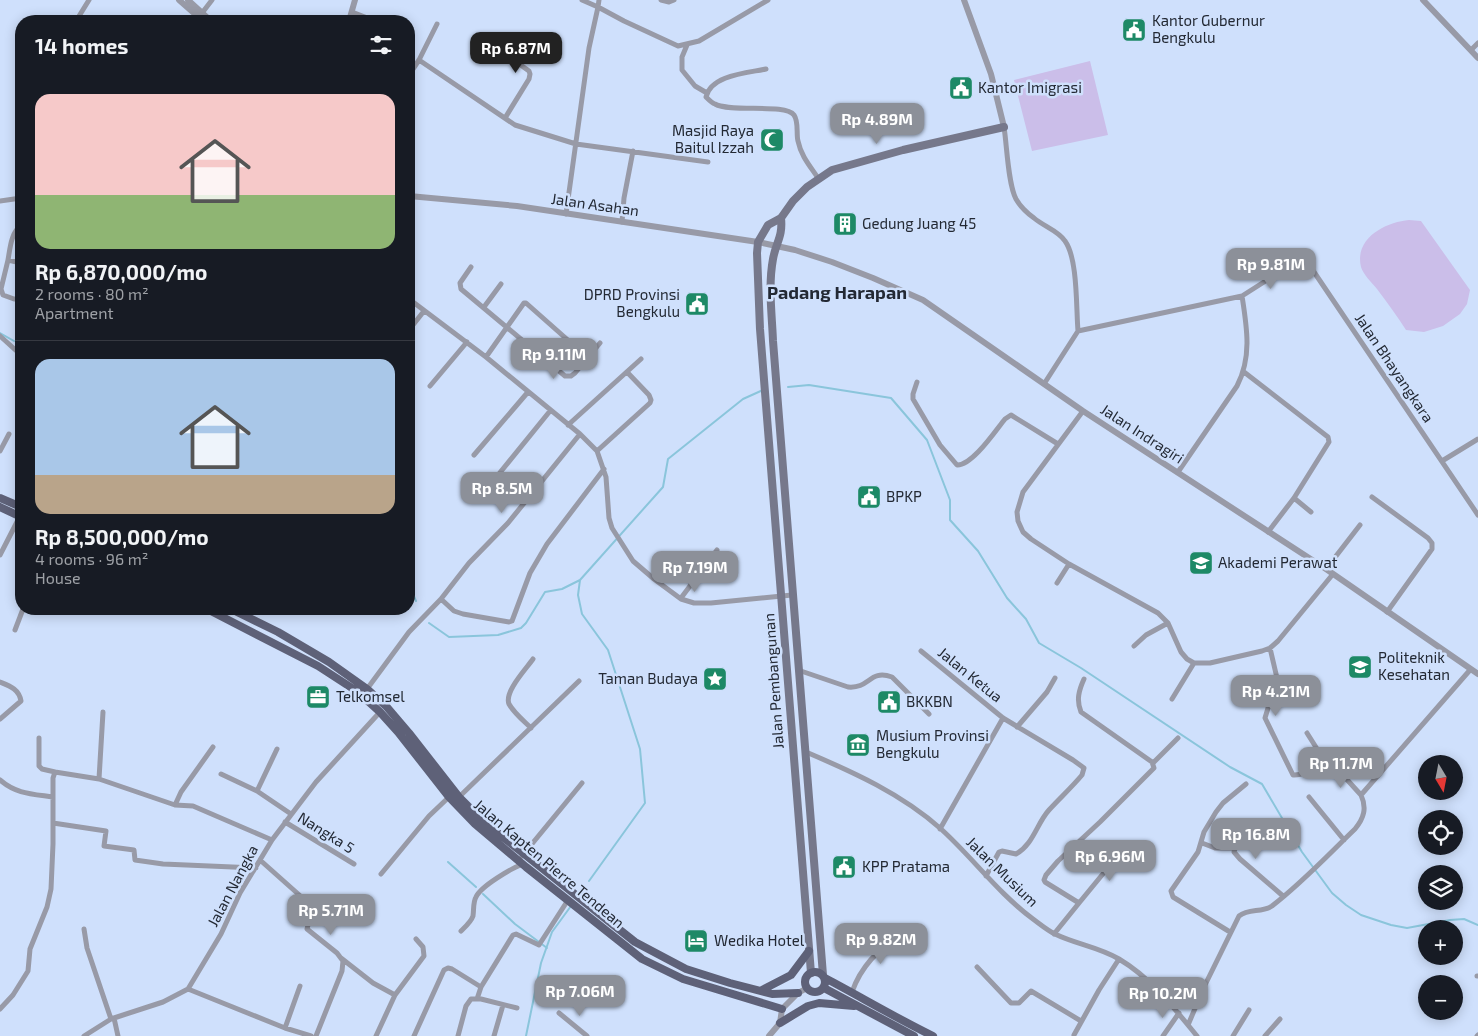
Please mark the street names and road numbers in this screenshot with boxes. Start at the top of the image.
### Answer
street label: Jalan Asahan [550,189,640,219]
street label: Jalan Bhayangkara [1352,309,1438,425]
street label: Jalan Indragiri [1098,400,1187,467]
street label: Jalan Pembangunan [759,613,787,750]
street label: Jalan Ketua [935,643,1006,706]
street label: Jalan Kapten Pierre Tendean [471,795,628,931]
street label: Nangka 5 [295,808,358,857]
street label: Jalan Musium [963,833,1042,910]
street label: Jalan Nangka [203,842,261,929]

